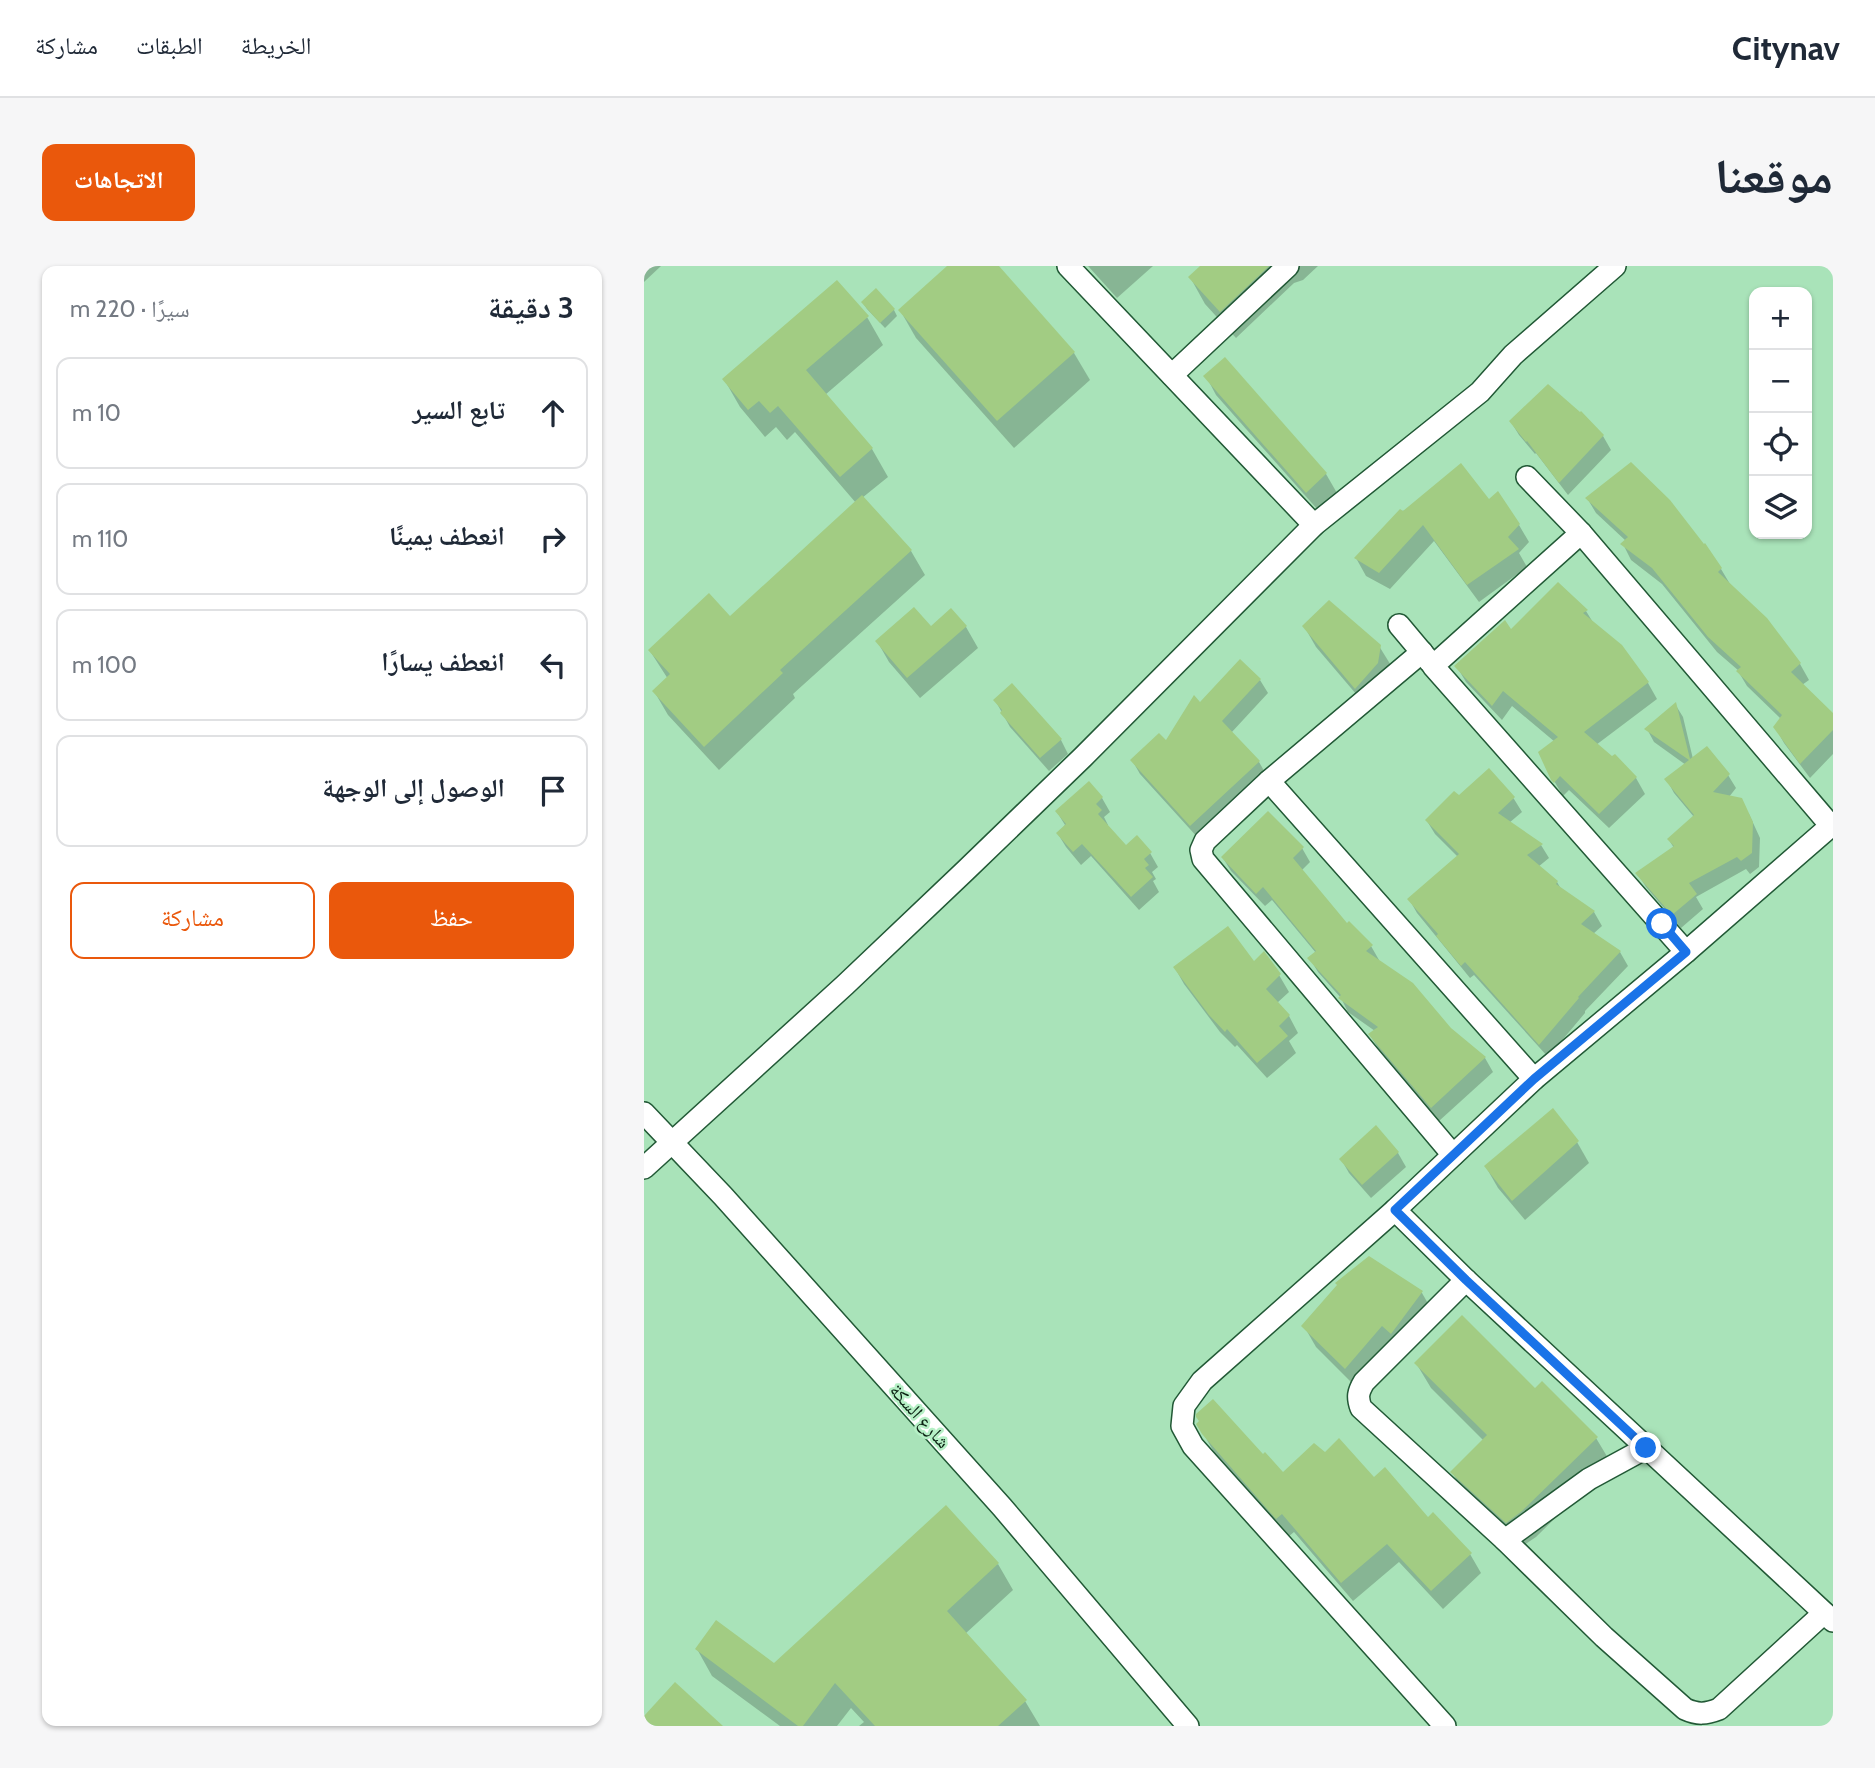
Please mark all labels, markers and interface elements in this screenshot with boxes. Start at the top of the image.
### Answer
text: Citynav [1732,28,1840,68]
text: مشاركة [35,31,98,60]
text: الطبقات [136,31,203,60]
text: الخريطة [241,31,311,60]
button: الاتجاهات [42,144,195,221]
text: موقعنا [1715,146,1833,205]
map controls [1749,287,1812,539]
button: + [1749,287,1812,350]
text: 3 دقيقة [488,289,574,326]
text: سيرًا · 220 m [70,295,190,323]
button: − [1749,350,1812,413]
text: تابع السير [412,394,505,426]
icon: ahead [534,394,572,432]
text: 10 m [72,399,121,427]
button: locate [1749,413,1812,476]
button: layers [1749,476,1812,539]
text: انعطف يمينًا [389,520,505,552]
icon: right [534,520,572,558]
text: 110 m [72,525,128,553]
text: انعطف يسارًا [381,646,505,678]
icon: left [534,646,572,684]
text: 100 m [72,651,137,679]
text: الوصول إلى الوجهة [322,772,505,804]
icon: arrive [534,772,572,810]
button: مشاركة [70,882,315,959]
button: حفظ [329,882,574,959]
route start [1646,908,1677,939]
street label: شارع السكة [885,1379,955,1453]
route end [1630,1432,1661,1463]

